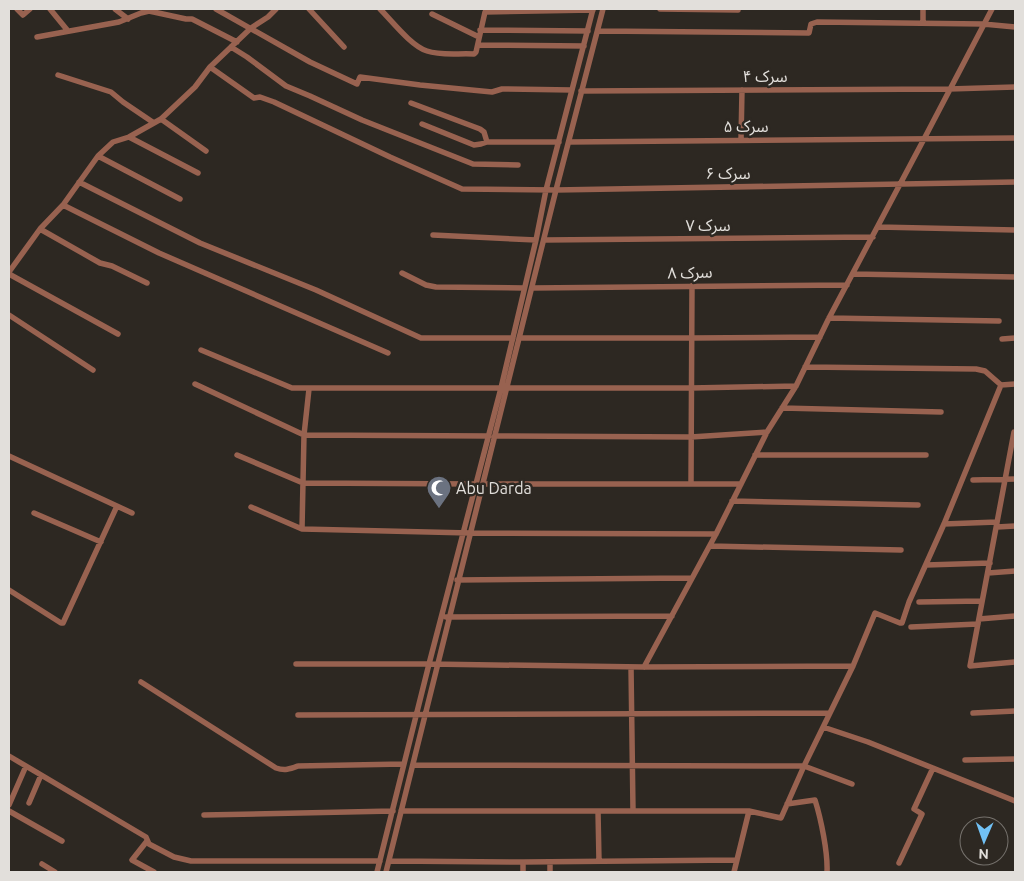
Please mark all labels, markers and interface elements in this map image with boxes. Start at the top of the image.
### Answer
street label: سرک ۴ [742,67,788,86]
street label: سرک ۵ [723,117,769,136]
street label: سرک ۶ [705,164,751,183]
street label: سرک ۷ [685,216,731,235]
street label: سرک ۸ [667,263,713,282]
mosque icon: Abu Darda [426,475,452,509]
place label: Abu Darda [456,479,532,497]
north arrow [959,816,1009,866]
text: N [978,846,989,862]

